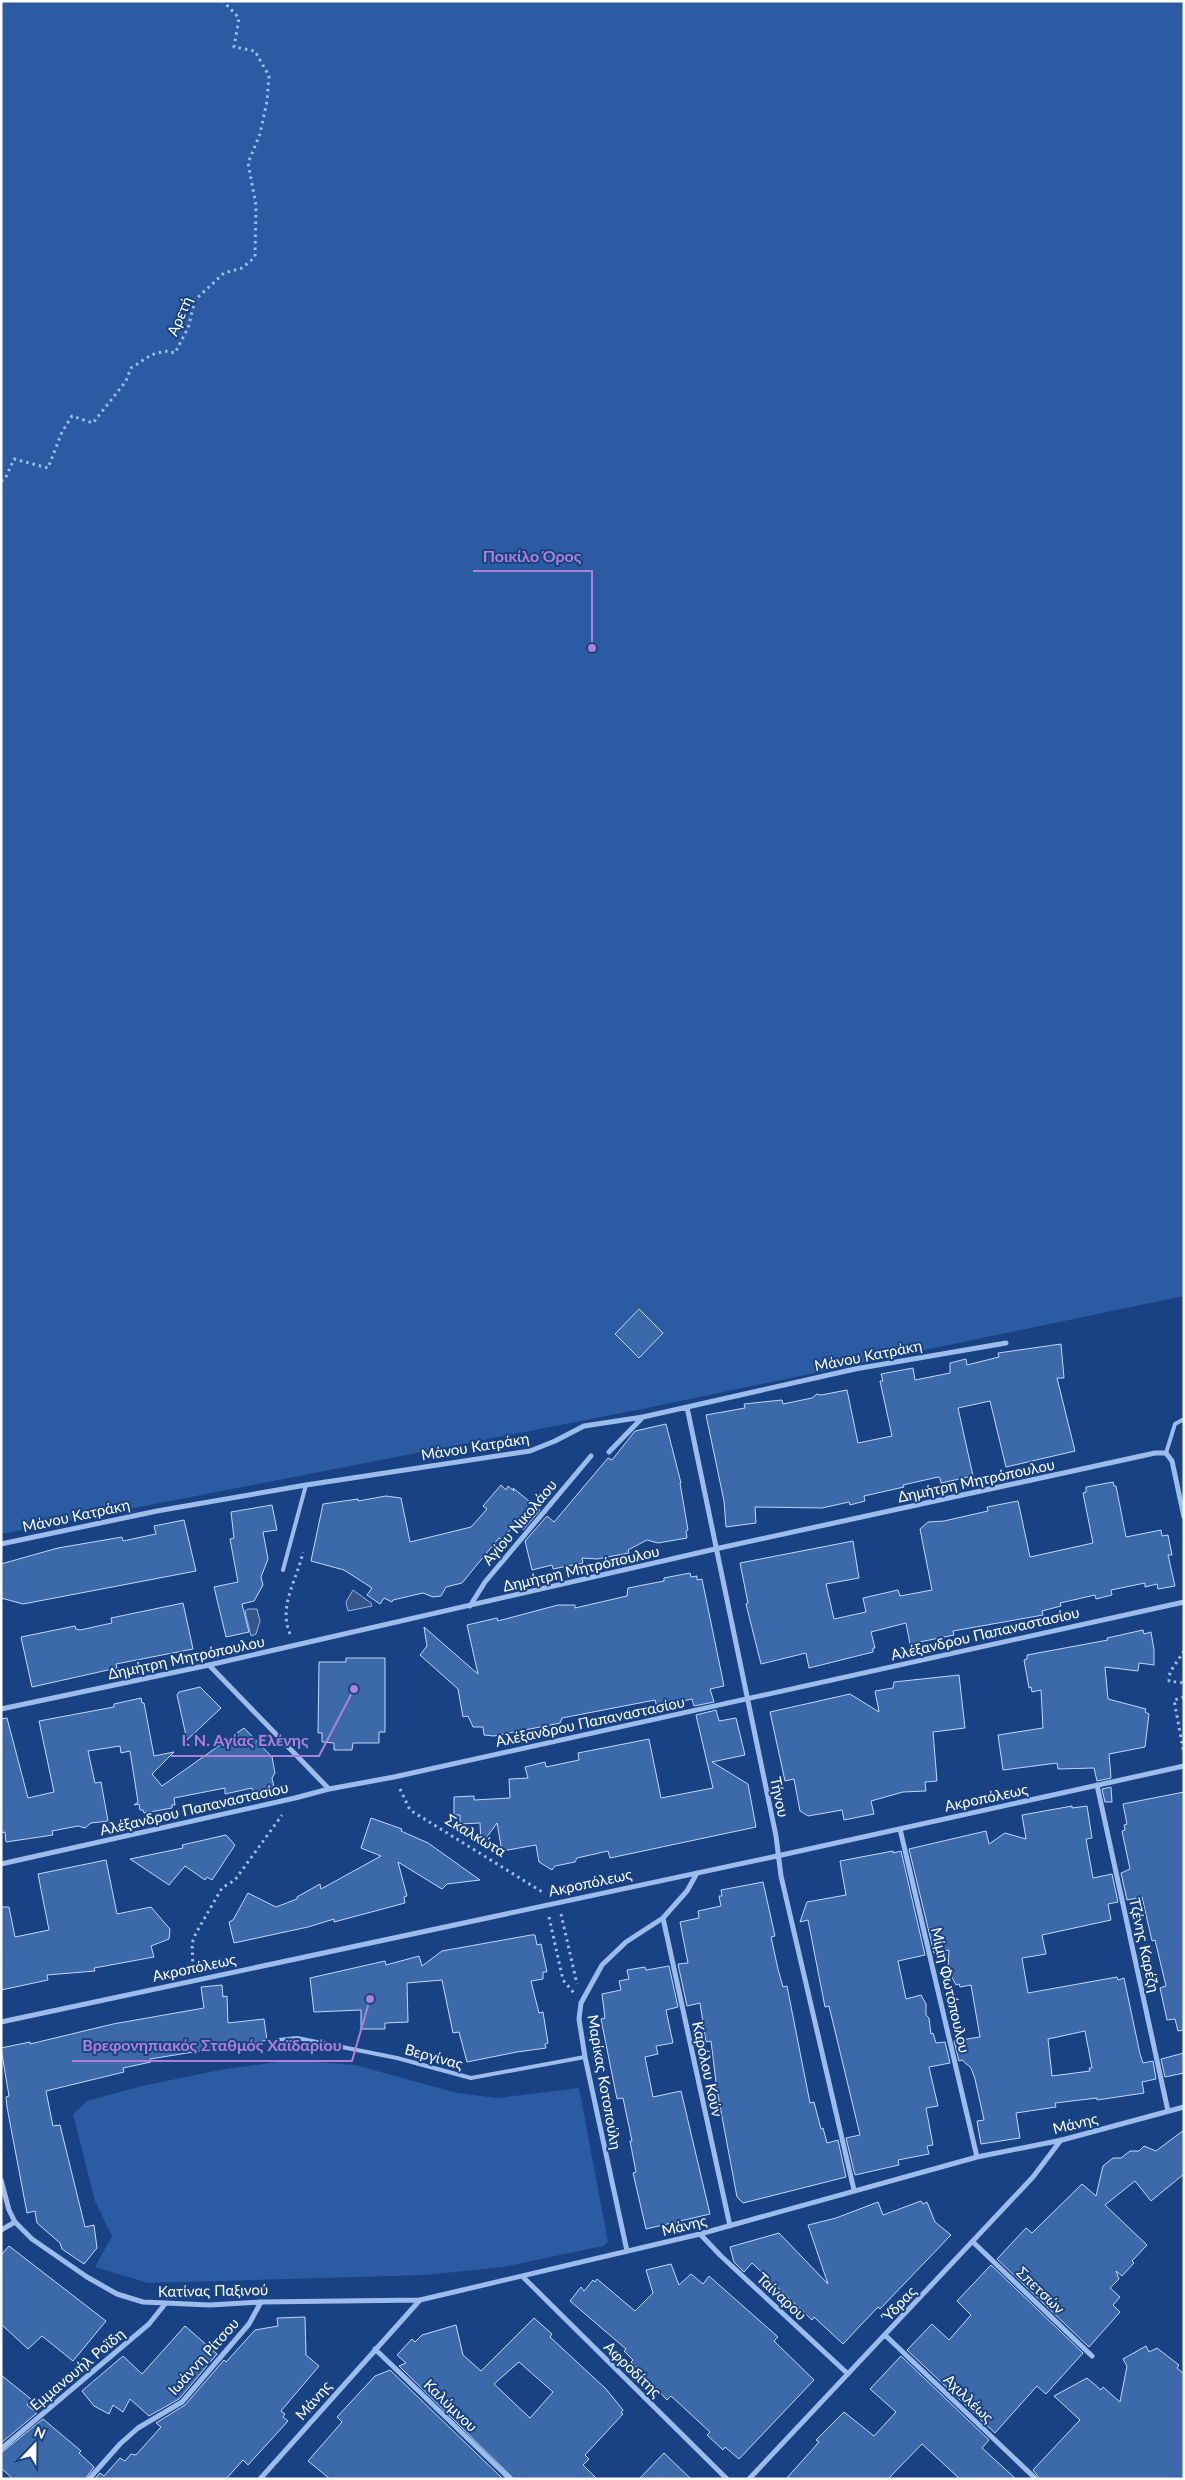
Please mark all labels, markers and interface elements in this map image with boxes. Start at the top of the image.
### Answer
street label: Αρετή [163,294,195,338]
callout: Ποικίλο Όρος [473,540,592,571]
text: Ποικίλο Όρος [483,546,582,565]
street label: Μάνου Κατράκη [813,1336,923,1374]
street label: Μάνου Κατράκη [420,1429,530,1463]
street label: Δημήτρη Μητρόπουλου [896,1455,1056,1505]
street label: Αγίου Νικολάου [478,1475,560,1569]
street label: Μάνου Κατράκη [21,1495,131,1535]
street label: Δημήτρη Μητρόπουλου [501,1541,661,1595]
street label: Αλέξανδρου Παπαναστασίου [889,1603,1081,1664]
street label: Δημήτρη Μητρόπουλου [106,1632,266,1682]
street label: Αλέξανδρου Παπαναστασίου [494,1692,687,1751]
callout: Ι. Ν. Αγίας Ελένης [171,1725,319,1756]
text: Ι. Ν. Αγίας Ελένης [181,1730,309,1749]
street label: Τήνου [767,1775,793,1819]
street label: Αλέξανδρου Παπαναστασίου [98,1778,290,1839]
street label: Ακροπόλεως [943,1779,1029,1815]
street label: Σκαλκώτα [443,1810,510,1860]
street label: Ακροπόλεως [547,1864,633,1900]
street label: Τζένης Καρέζη [1126,1896,1164,1994]
street label: Μίμη Φωτόπουλου [928,1925,974,2055]
street label: Ακροπόλεως [151,1949,237,1985]
street label: Μαρίκας Κοτοπούλη [584,2013,626,2151]
street label: Καρόλου Κούν [689,2020,727,2119]
callout: Βρεφονηπιακός Σταθμός Χαϊδαρίου [72,2030,352,2061]
text: Βρεφονηπιακός Σταθμός Χαϊδαρίου [82,2035,342,2054]
street label: Βεργίνας [403,2040,465,2072]
street label: Μάνης [1051,2109,1099,2137]
street label: Μάνης [660,2211,708,2239]
street label: Σπετσών [1013,2263,1069,2317]
street label: Ταίναρου [753,2269,811,2323]
street label: Κατίνας Παξινού [158,2280,268,2301]
street label: Ύδρας [876,2282,920,2326]
street label: Ιωάννη Ρίτσου [164,2314,242,2398]
street label: Εμμανουήλ Ροϊδη [26,2324,128,2414]
street label: Αφροδίτης [601,2337,665,2401]
street label: Αχιλλέως [940,2370,998,2426]
street label: Καλύμνου [420,2375,482,2435]
street label: Μάνης [291,2377,335,2423]
north arrow [10,2420,60,2470]
text: N [32,2423,48,2442]

